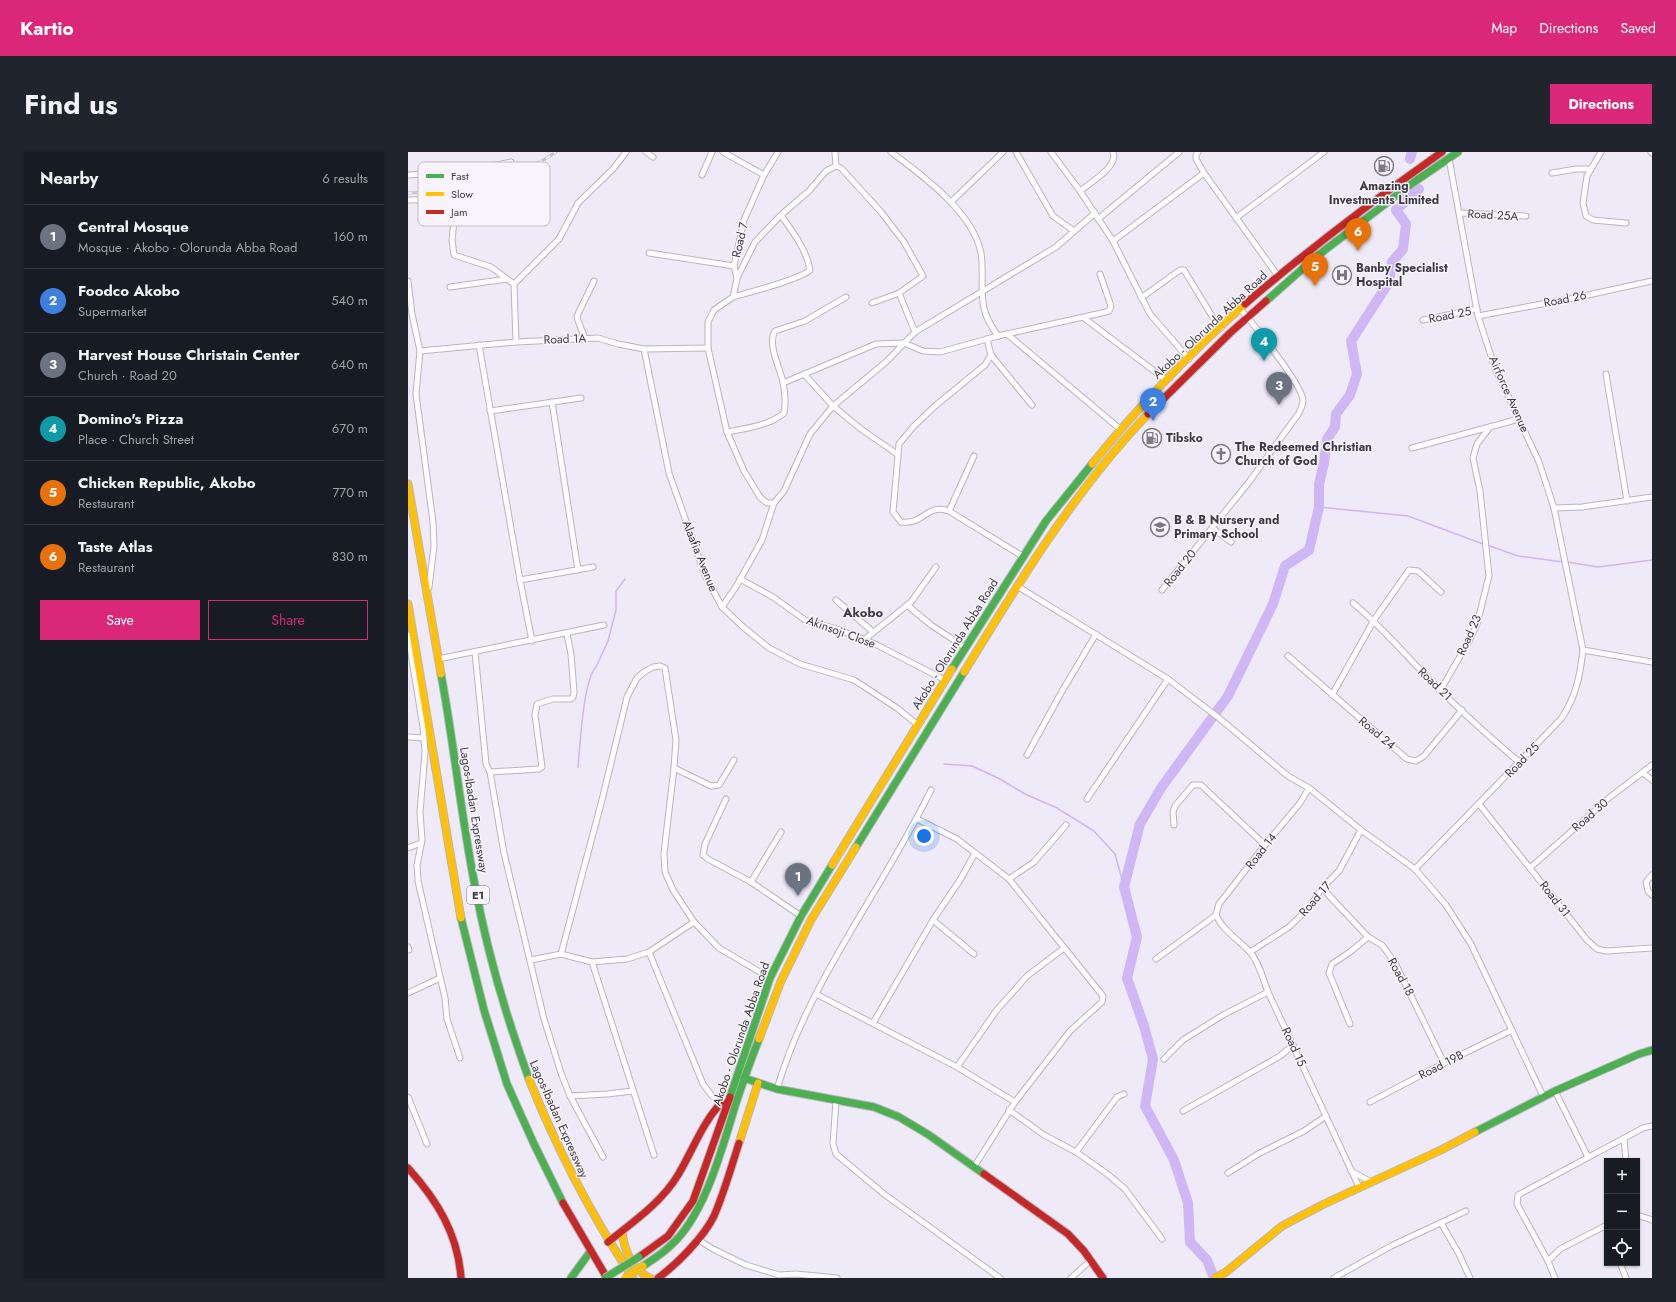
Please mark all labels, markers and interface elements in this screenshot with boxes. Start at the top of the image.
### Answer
text: Kartio [20,15,74,42]
text: Map [1491,18,1517,38]
text: Directions [1539,18,1599,38]
text: Saved [1621,18,1656,38]
text: Find us [24,84,118,125]
button: Directions [1550,84,1652,124]
fuel station icon: Amazing Investments Limited [1373,155,1395,177]
legend [418,162,550,226]
text: Nearby [40,166,98,190]
text: Fast [451,168,469,184]
text: 6 results [322,169,368,188]
place label: Amazing Investments Limited [1329,177,1439,209]
text: Slow [451,186,473,202]
text: Jam [449,204,468,220]
street label: Road 25A [1467,205,1519,225]
text: Central Mosque [78,216,189,238]
pin: 6 [1345,218,1371,251]
street label: Road 7 [727,220,753,259]
text: 1 [50,227,56,246]
text: 160 m [333,227,368,246]
text: Mosque · Akobo - Olorunda Abba Road [78,238,297,257]
pin: 5 [1302,253,1328,286]
place label: Banby Specialist Hospital [1356,259,1448,291]
hospital icon: Banby Specialist Hospital [1331,264,1353,286]
street label: Akobo - Olorunda Abba Road [1149,267,1271,383]
text: Foodco Akobo [78,280,180,302]
street label: Road 26 [1542,286,1588,312]
text: 2 [49,291,57,310]
text: 540 m [331,291,368,310]
text: Supermarket [78,302,147,321]
street label: Road 25 [1427,302,1473,328]
pin: 4 [1251,328,1277,361]
street label: Road 1A [543,329,587,349]
text: Harvest House Christain Center [78,344,300,366]
street label: Airforce Avenue [1484,353,1534,435]
text: 3 [49,355,57,374]
text: 640 m [331,355,368,374]
text: Church · Road 20 [78,366,177,385]
pin: 3 [1266,372,1292,405]
pin: 2 [1140,388,1166,421]
text: Domino's Pizza [78,408,183,430]
text: 4 [48,419,58,438]
text: 670 m [332,419,368,438]
fuel station icon: Tibsko [1141,427,1163,449]
place label: Tibsko [1166,429,1203,447]
text: Place · Church Street [78,430,194,449]
place label: The Redeemed Christian Church of God [1235,438,1372,470]
church icon: The Redeemed Christian Church of God [1210,443,1232,465]
text: Chicken Republic, Akobo [78,472,256,494]
text: 5 [49,483,57,502]
text: 770 m [333,483,368,502]
text: Restaurant [78,494,134,513]
place label: B & B Nursery and Primary School [1174,511,1279,543]
school or university icon: B & B Nursery and Primary School [1149,516,1171,538]
street label: Alaafia Avenue [678,518,722,594]
text: Taste Atlas [78,536,152,558]
street label: Road 20 [1159,545,1201,591]
text: 6 [49,547,57,566]
text: 830 m [332,547,368,566]
text: Restaurant [78,558,134,577]
street label: Akobo - Olorunda Abba Road [907,575,1003,713]
button: Save [40,600,200,640]
button: Share [208,600,368,640]
district label: Akobo [842,603,883,622]
street label: Akinsoji Close [804,611,878,653]
street label: Road 23 [1452,611,1486,658]
street label: Road 21 [1414,663,1456,705]
street label: Road 24 [1355,712,1399,754]
street label: Road 25 [1501,738,1544,782]
street label: Lagos-Ibadan Expressway [455,746,493,875]
street label: Road 30 [1568,794,1612,836]
your location [914,826,934,846]
street label: Road 14 [1241,829,1281,873]
pin: 1 [785,863,811,896]
street label: Road 17 [1295,877,1336,920]
street label: Road 31 [1535,877,1575,921]
road number: E1 [467,886,489,904]
street label: Road 18 [1383,955,1419,999]
street label: Akobo - Olorunda Abba Road [708,960,774,1108]
street label: Road 15 [1277,1024,1311,1070]
street label: Road 19B [1415,1046,1467,1084]
street label: Lagos-Ibadan Expressway [525,1057,593,1181]
map controls [1604,1158,1640,1266]
button: + [1604,1158,1640,1194]
button: − [1604,1194,1640,1230]
button: locate [1604,1230,1640,1266]

